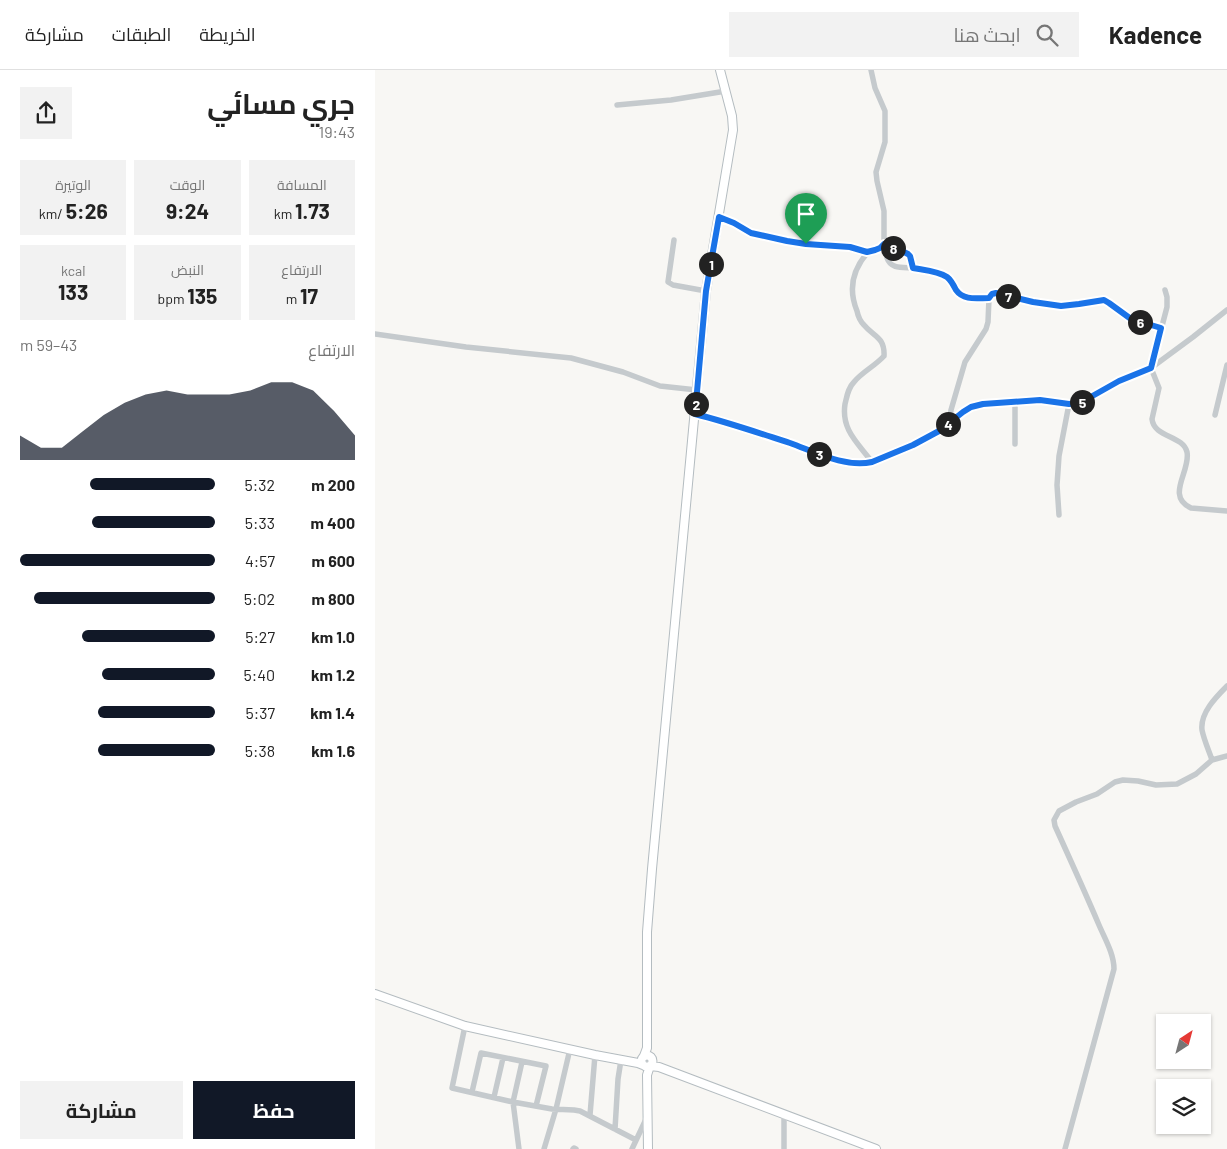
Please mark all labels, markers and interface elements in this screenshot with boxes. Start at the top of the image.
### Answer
search box [729,12,1079,57]
text: Kadence [1109,20,1202,49]
icon: search [1033,21,1061,49]
text: مشاركة [25,23,84,45]
text: الطبقات [112,23,171,45]
text: الخريطة [199,23,256,45]
text: ابحث هنا [953,23,1021,46]
text: جري مسائي [207,86,355,120]
button: share [20,87,72,139]
text: 19:43 [319,122,355,141]
text: الوتيرة [55,176,91,193]
text: الوقت [170,176,205,193]
text: المسافة [277,176,327,193]
pin [785,193,827,244]
text: 5:26 [66,198,108,223]
text: 9:24 [166,198,209,223]
text: 1.73 [295,198,330,223]
icon: arrive [792,200,820,228]
text: /km [39,205,66,222]
text: km [274,205,295,222]
pin: 8 [881,236,905,260]
text: 8 [890,240,897,257]
pin: 1 [699,252,723,276]
text: 1 [709,256,714,273]
text: النبض [171,261,204,278]
text: الارتفاع [281,261,322,278]
text: kcal [61,262,85,279]
text: 133 [58,279,88,304]
text: 135 [187,283,217,308]
text: 17 [300,283,318,308]
pin: 7 [995,284,1021,308]
text: 7 [1005,288,1012,305]
text: bpm [158,290,187,307]
text: m [286,290,300,307]
pin: 6 [1127,310,1153,334]
text: 6 [1137,314,1144,331]
text: 43–59 m [20,335,77,354]
text: الارتفاع [308,340,355,359]
pin: 5 [1069,390,1095,414]
pin: 2 [683,392,709,416]
text: 5 [1079,394,1086,411]
text: 2 [693,396,700,413]
pin: 4 [935,412,961,436]
text: 4 [944,416,953,433]
pin: 3 [807,442,831,466]
text: 3 [816,446,823,463]
text: 5:32 [245,475,275,494]
text: 200 m [311,475,355,494]
text: 5:33 [245,513,275,532]
text: 400 m [311,513,355,532]
text: 4:57 [245,551,275,570]
text: 600 m [312,551,355,570]
text: 5:02 [244,589,275,608]
text: 800 m [312,589,355,608]
text: 5:27 [245,627,275,646]
text: 1.0 km [311,627,355,646]
text: 5:40 [243,665,275,684]
text: 1.2 km [311,665,355,684]
text: 5:37 [246,703,275,722]
text: 1.4 km [310,703,355,722]
text: 5:38 [245,741,275,760]
text: 1.6 km [311,741,355,760]
north arrow [1156,1014,1211,1069]
map controls [1156,1014,1211,1134]
button: layers [1156,1079,1211,1134]
button: مشاركة [20,1081,183,1139]
button: حفظ [193,1081,355,1139]

